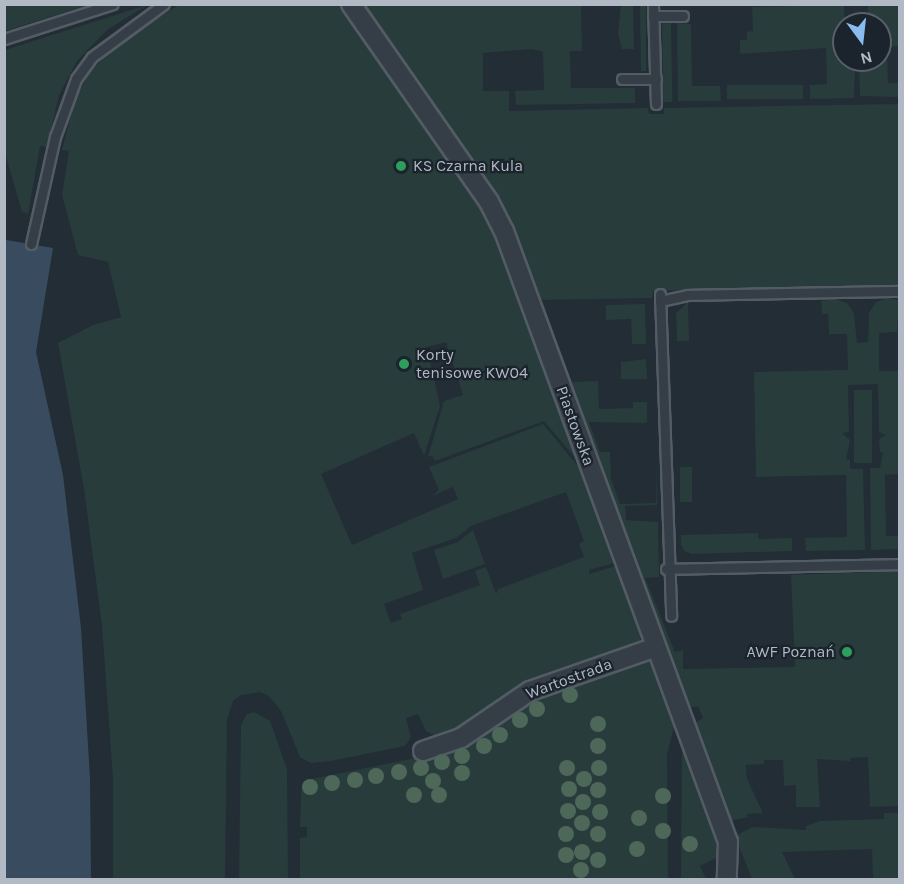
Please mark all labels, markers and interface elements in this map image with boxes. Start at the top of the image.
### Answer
north arrow [832,12,892,72]
text: N [858,47,874,69]
place label: KS Czarna Kula [413,156,523,176]
marker: KS Czarna Kula [394,159,408,173]
place label: Korty tenisowe KW04 [416,345,528,383]
marker: Korty tenisowe KW04 [397,357,411,371]
street label: Piastowska [552,384,598,468]
place label: AWF Poznań [746,642,835,662]
marker: AWF Poznań [840,645,854,659]
street label: Wartostrada [523,655,615,703]

